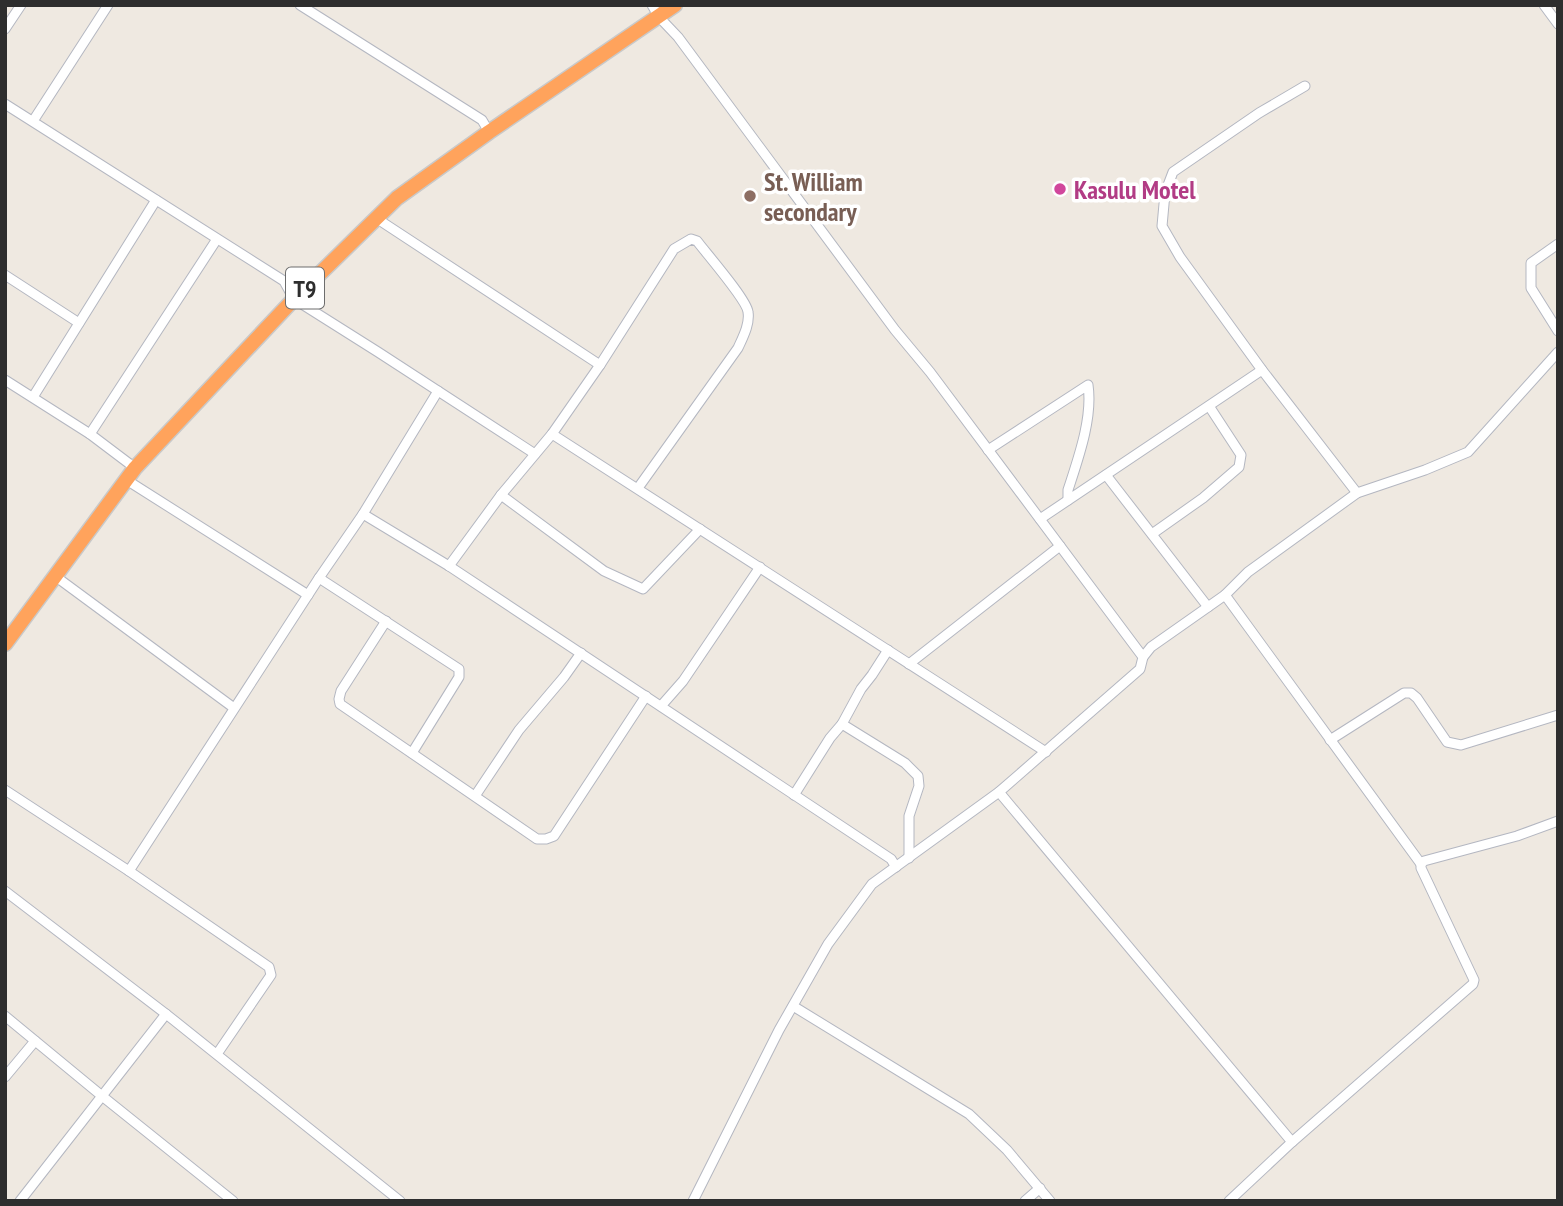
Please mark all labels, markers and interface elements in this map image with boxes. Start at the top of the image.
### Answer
place label: St. William secondary [764,165,863,228]
place label: Kasulu Motel [1074,173,1196,206]
marker: Kasulu Motel [1052,181,1068,197]
marker: St. William secondary [742,188,758,204]
road number: T9 [286,268,324,309]

